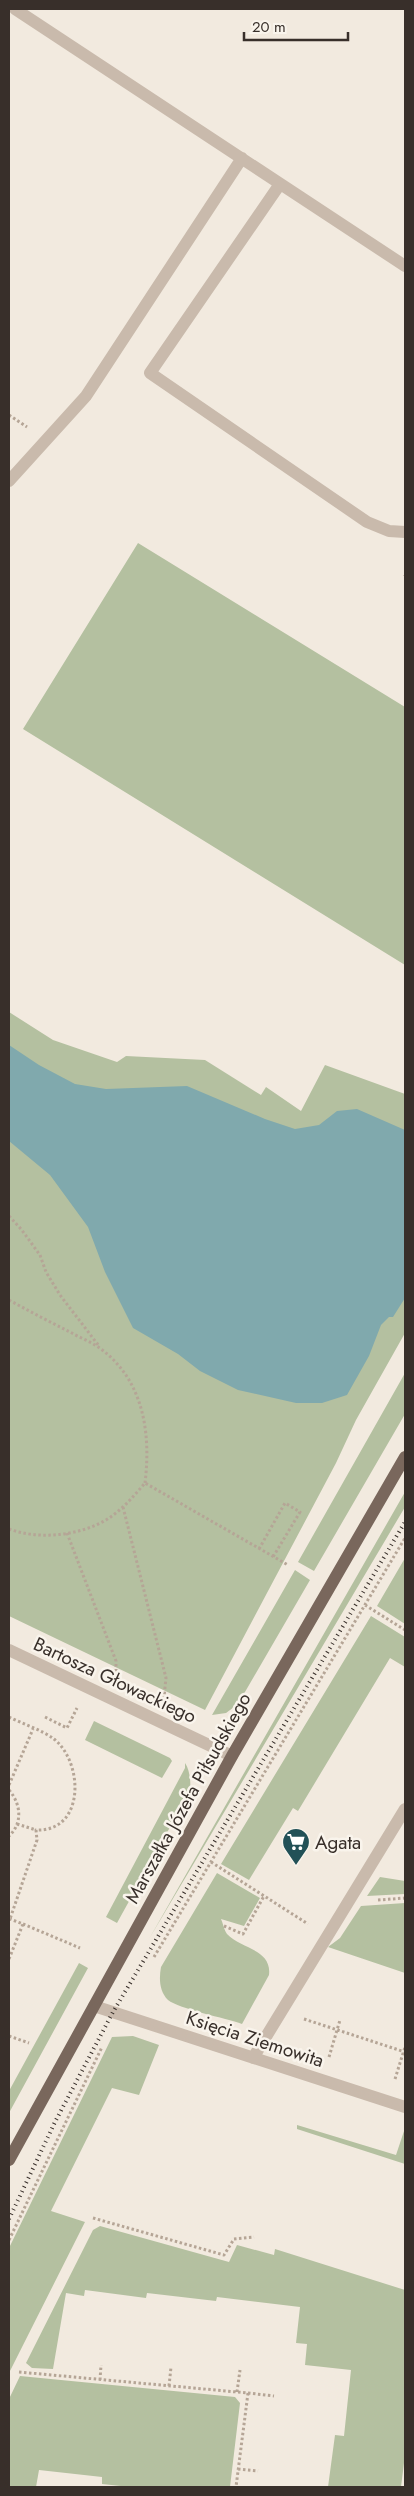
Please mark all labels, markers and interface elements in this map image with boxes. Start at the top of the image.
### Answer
scale bar [244,10,348,42]
text: 20 m [252,16,286,38]
street label: Bartosza Głowackiego [29,1630,201,1730]
street label: Marszałka Józefa Piłsudskiego [119,1688,257,1908]
supermarket icon: Agata [281,1827,311,1866]
place label: Agata [315,1829,361,1856]
street label: Księcia Ziemowita [183,2004,327,2074]

